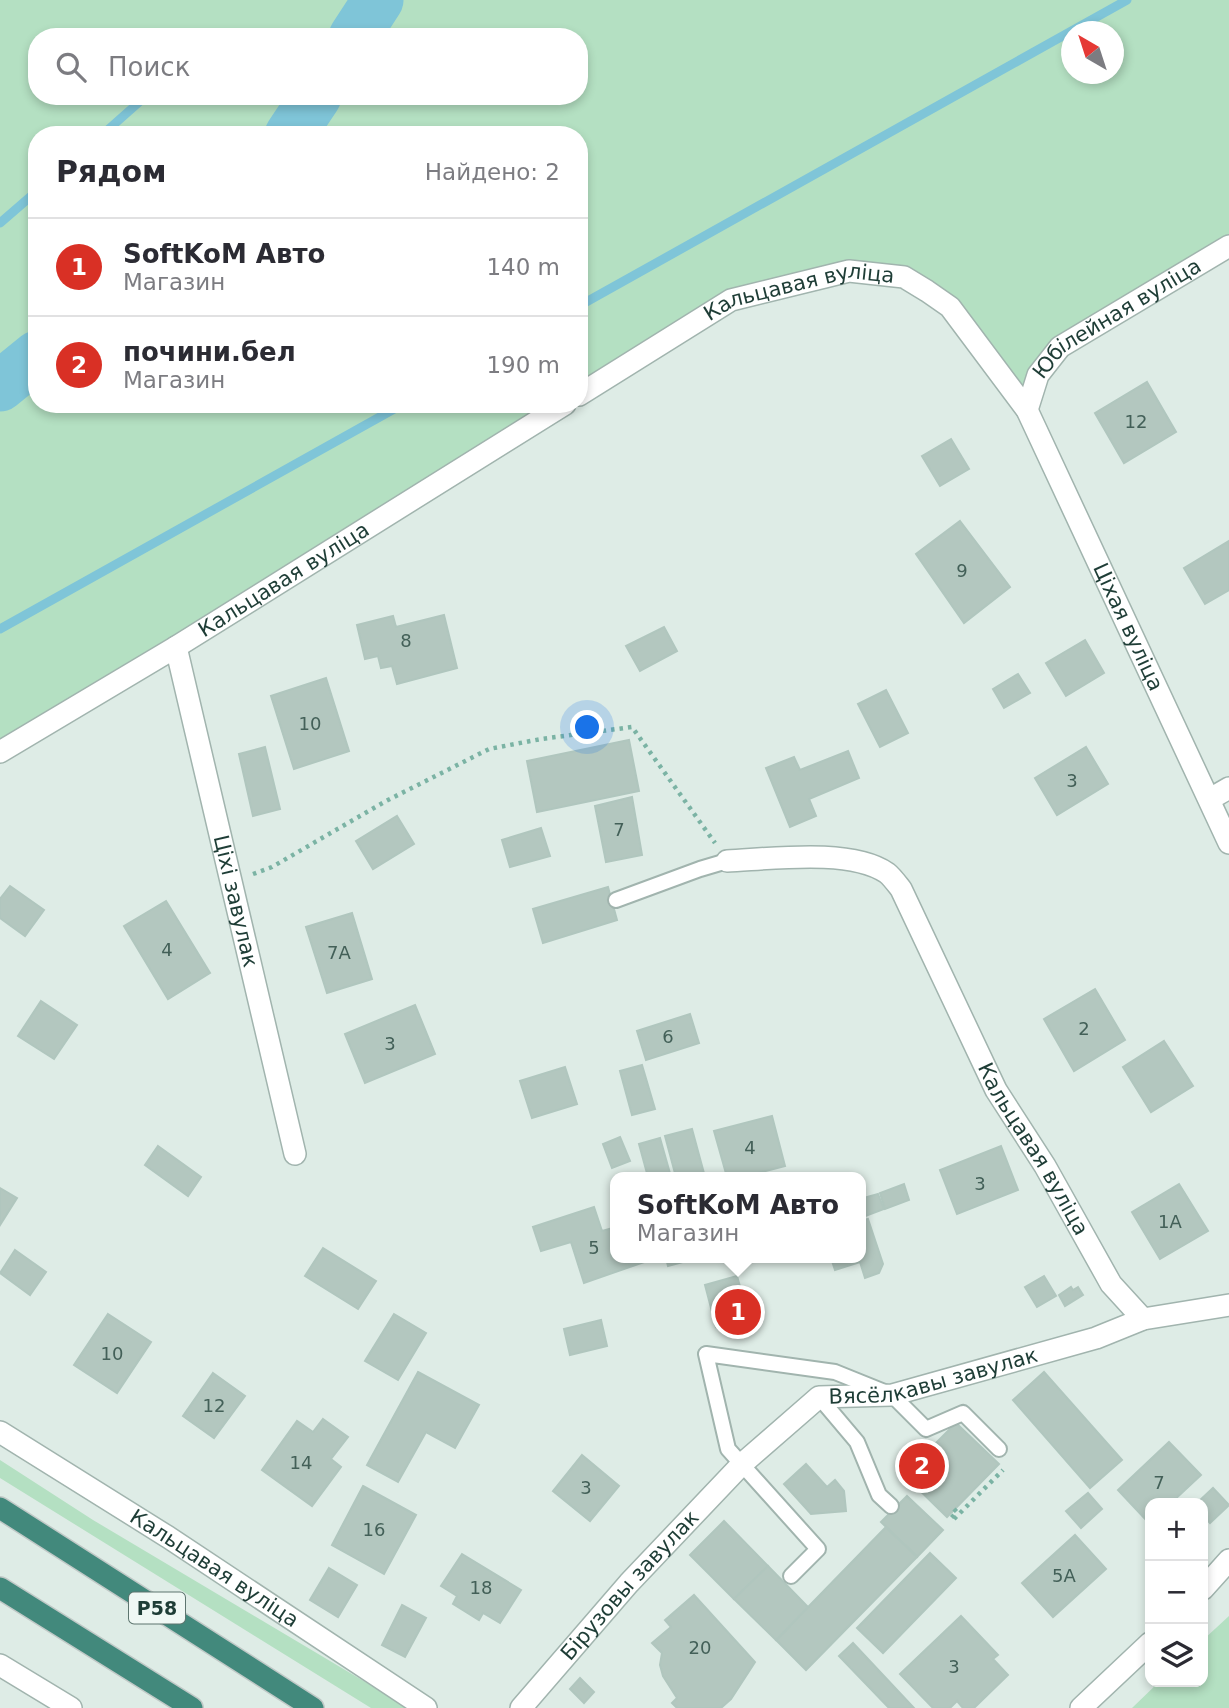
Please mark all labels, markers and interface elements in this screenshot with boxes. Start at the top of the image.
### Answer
north arrow [1061,21,1124,84]
search box [28,28,588,105]
icon: search [52,48,90,86]
text: Поиск [108,52,190,82]
text: Рядом [56,154,167,189]
text: Найдено: 2 [425,159,560,185]
text: SoftKoM Авто [123,239,325,269]
text: 1 [71,254,87,280]
text: 140 m [486,254,560,280]
street label: Юбілейная вуліца [1028,254,1205,383]
street label: Кальцавая вуліца [700,259,896,326]
text: Магазин [123,269,225,295]
text: почини.бел [123,337,296,367]
text: 2 [71,352,87,378]
text: 190 m [486,352,560,378]
text: Магазин [123,367,225,393]
house number: 12 [1125,411,1147,432]
street label: Кальцавая вуліца [194,517,374,642]
street label: Ціхая вуліца [1088,559,1168,695]
house number: 9 [956,560,968,581]
house number: 8 [400,630,412,651]
your location [570,710,604,744]
house number: 10 [299,713,321,734]
house number: 3 [1066,770,1078,791]
house number: 7 [613,819,625,840]
street label: Ціхі завулак [209,833,263,970]
house number: 4 [161,939,173,960]
house number: 7A [327,942,352,963]
house number: 2 [1078,1018,1090,1039]
house number: 6 [662,1026,674,1047]
house number: 3 [384,1033,396,1054]
street label: Кальцавая вуліца [973,1059,1093,1239]
house number: 4 [744,1137,756,1158]
popup [610,1172,866,1263]
house number: 3 [974,1173,986,1194]
text: SoftKoM Авто [637,1190,839,1220]
house number: 1А [1158,1211,1183,1232]
text: Магазин [637,1220,739,1246]
house number: 5 [588,1237,600,1258]
pin: 1 [715,1286,761,1338]
house number: 10 [101,1343,123,1364]
street label: Вясёлкавы завулак [828,1343,1040,1409]
house number: 12 [203,1395,225,1416]
pin: 2 [899,1440,945,1492]
house number: 14 [290,1452,312,1473]
house number: 7 [1153,1472,1165,1493]
house number: 3 [580,1477,592,1498]
map controls [1145,1498,1208,1687]
button: + [1145,1498,1208,1561]
street label: Кальцавая вуліца [126,1504,303,1632]
street label: Бірузовы завулак [556,1505,704,1665]
house number: 16 [363,1519,385,1540]
button: − [1145,1561,1208,1624]
house number: 5А [1052,1565,1077,1586]
house number: 18 [470,1577,492,1598]
road number: Р58 [129,1592,185,1624]
button: layers [1145,1624,1208,1687]
house number: 20 [689,1637,711,1658]
house number: 3 [948,1656,960,1677]

